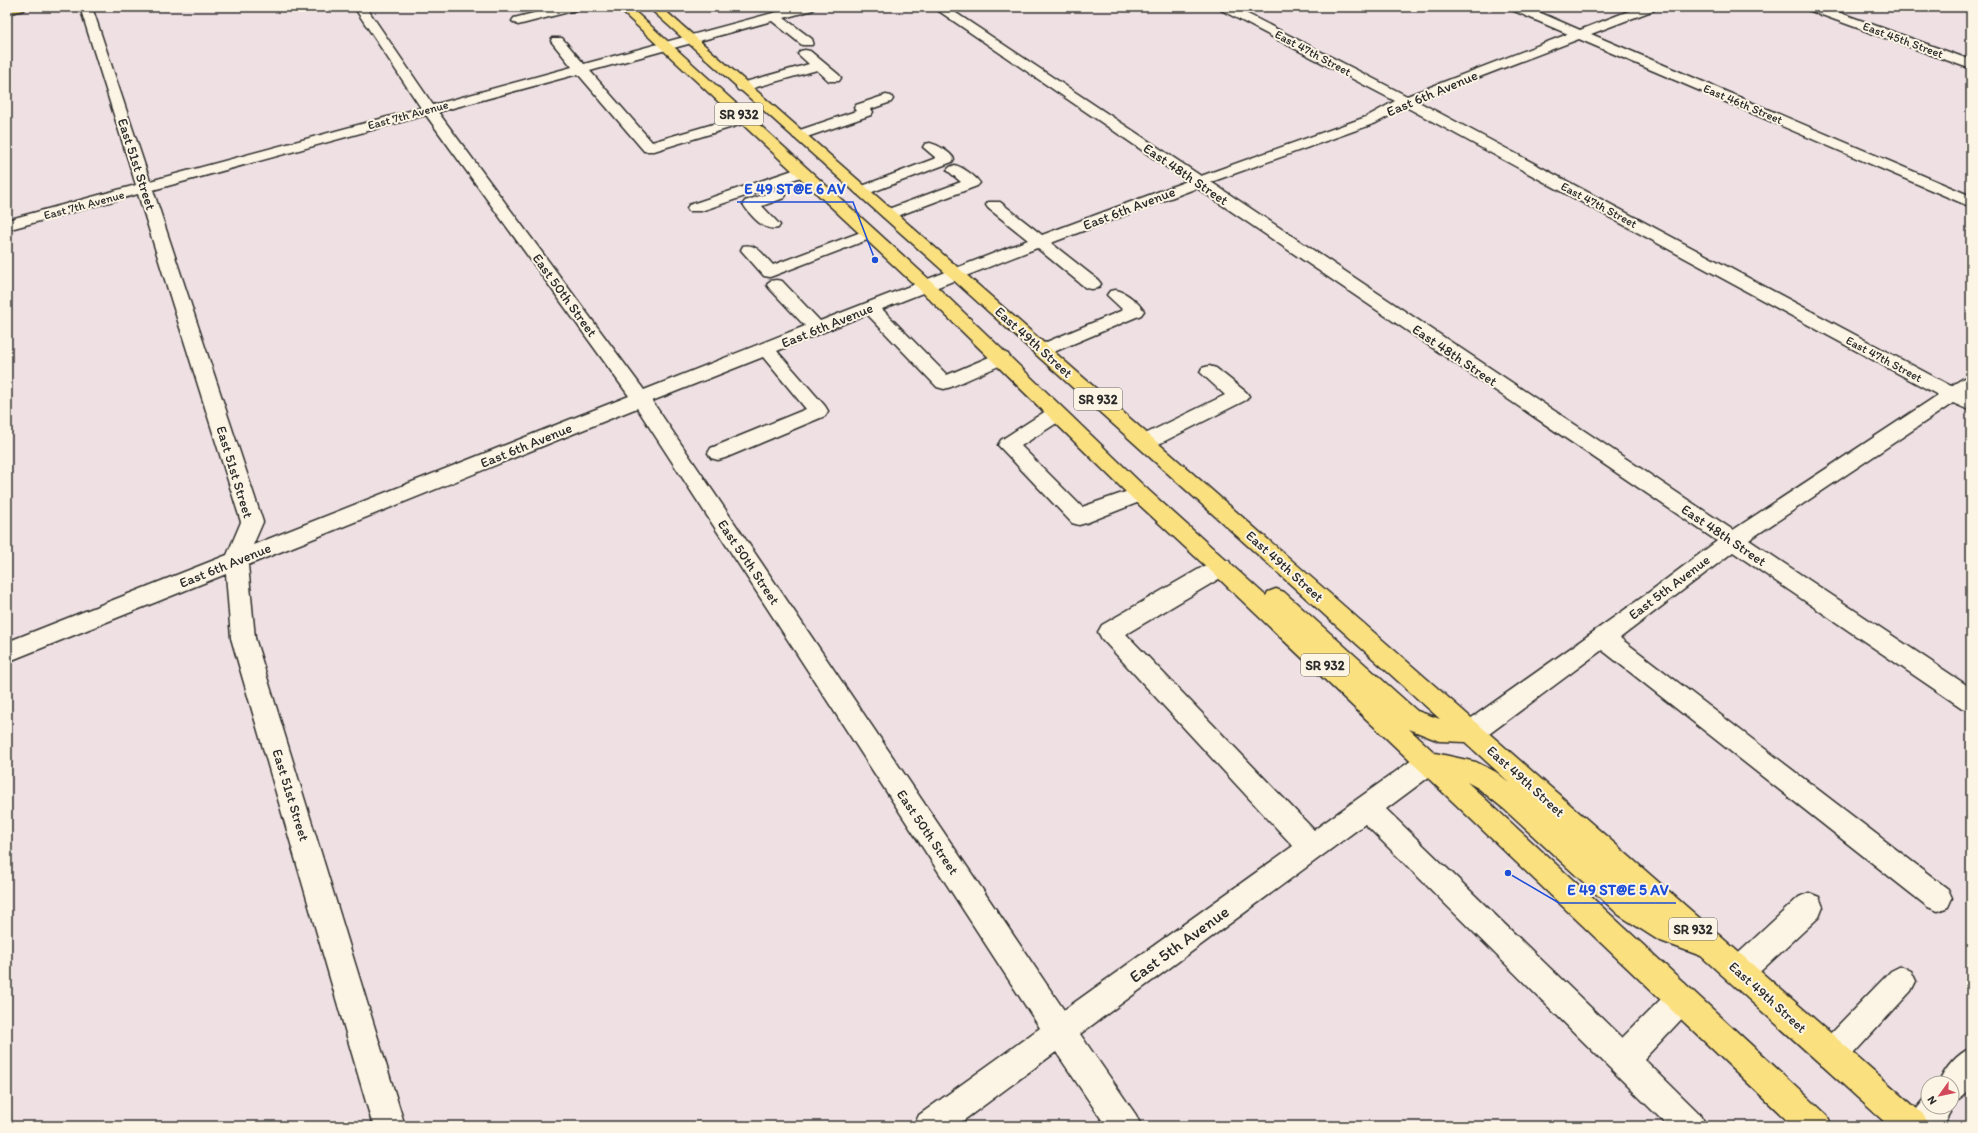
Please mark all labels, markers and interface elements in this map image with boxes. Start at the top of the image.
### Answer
street label: East 45th Street [1861,19,1946,61]
street label: East 47th Street [1273,27,1354,79]
street label: East 6th Avenue [1384,67,1481,120]
street label: East 46th Street [1701,81,1785,127]
street label: East 7th Avenue [366,97,450,133]
road number: SR 932 [715,103,763,125]
street label: East 51st Street [114,116,159,212]
street label: East 48th Street [1140,140,1231,209]
callout: E 49 ST@E 6 AV [737,175,853,202]
street label: East 47th Street [1559,179,1640,231]
text: E 49 ST@E 6 AV [744,180,846,198]
street label: East 6th Avenue [1081,183,1178,234]
street label: East 7th Avenue [42,187,126,223]
street label: East 50th Street [529,250,601,340]
street label: East 6th Avenue [779,299,876,352]
street label: East 49th Street [991,303,1076,382]
street label: East 48th Street [1409,321,1500,390]
street label: East 47th Street [1844,333,1925,385]
road number: SR 932 [1074,388,1122,410]
street label: East 6th Avenue [478,419,575,472]
street label: East 51st Street [212,424,257,520]
street label: East 48th Street [1678,501,1769,570]
street label: East 50th Street [714,517,783,608]
street label: East 49th Street [1242,527,1327,606]
street label: East 6th Avenue [177,539,274,592]
street label: East 5th Avenue [1625,551,1714,623]
road number: SR 932 [1301,654,1349,676]
street label: East 49th Street [1483,742,1568,821]
street label: East 51st Street [268,747,313,843]
street label: East 50th Street [893,787,962,878]
callout: E 49 ST@E 5 AV [1559,876,1676,903]
text: E 49 ST@E 5 AV [1567,881,1669,899]
street label: East 5th Avenue [1125,901,1233,987]
road number: SR 932 [1669,918,1717,940]
street label: East 49th Street [1725,958,1810,1037]
north arrow [1920,1075,1960,1115]
text: N [1925,1094,1940,1107]

